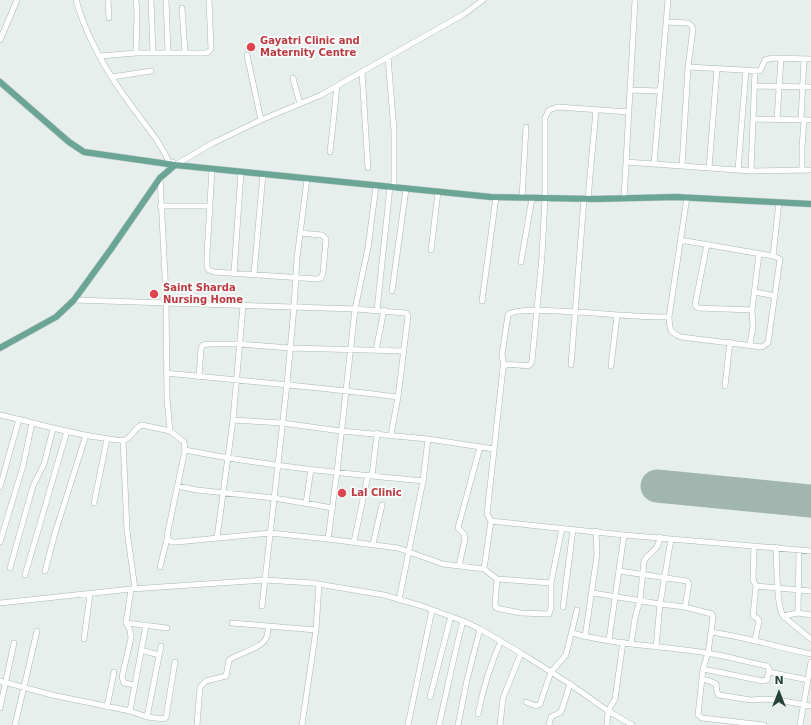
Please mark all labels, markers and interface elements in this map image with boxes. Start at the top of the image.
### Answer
place label: Gayatri Clinic and Maternity Centre [260,35,360,58]
marker: Gayatri Clinic and Maternity Centre [245,41,257,53]
place label: Saint Sharda Nursing Home [163,282,243,306]
marker: Saint Sharda Nursing Home [148,288,160,300]
marker: Lal Clinic [336,487,348,499]
place label: Lal Clinic [351,487,402,499]
north arrow [759,673,799,713]
text: N [774,674,784,687]

